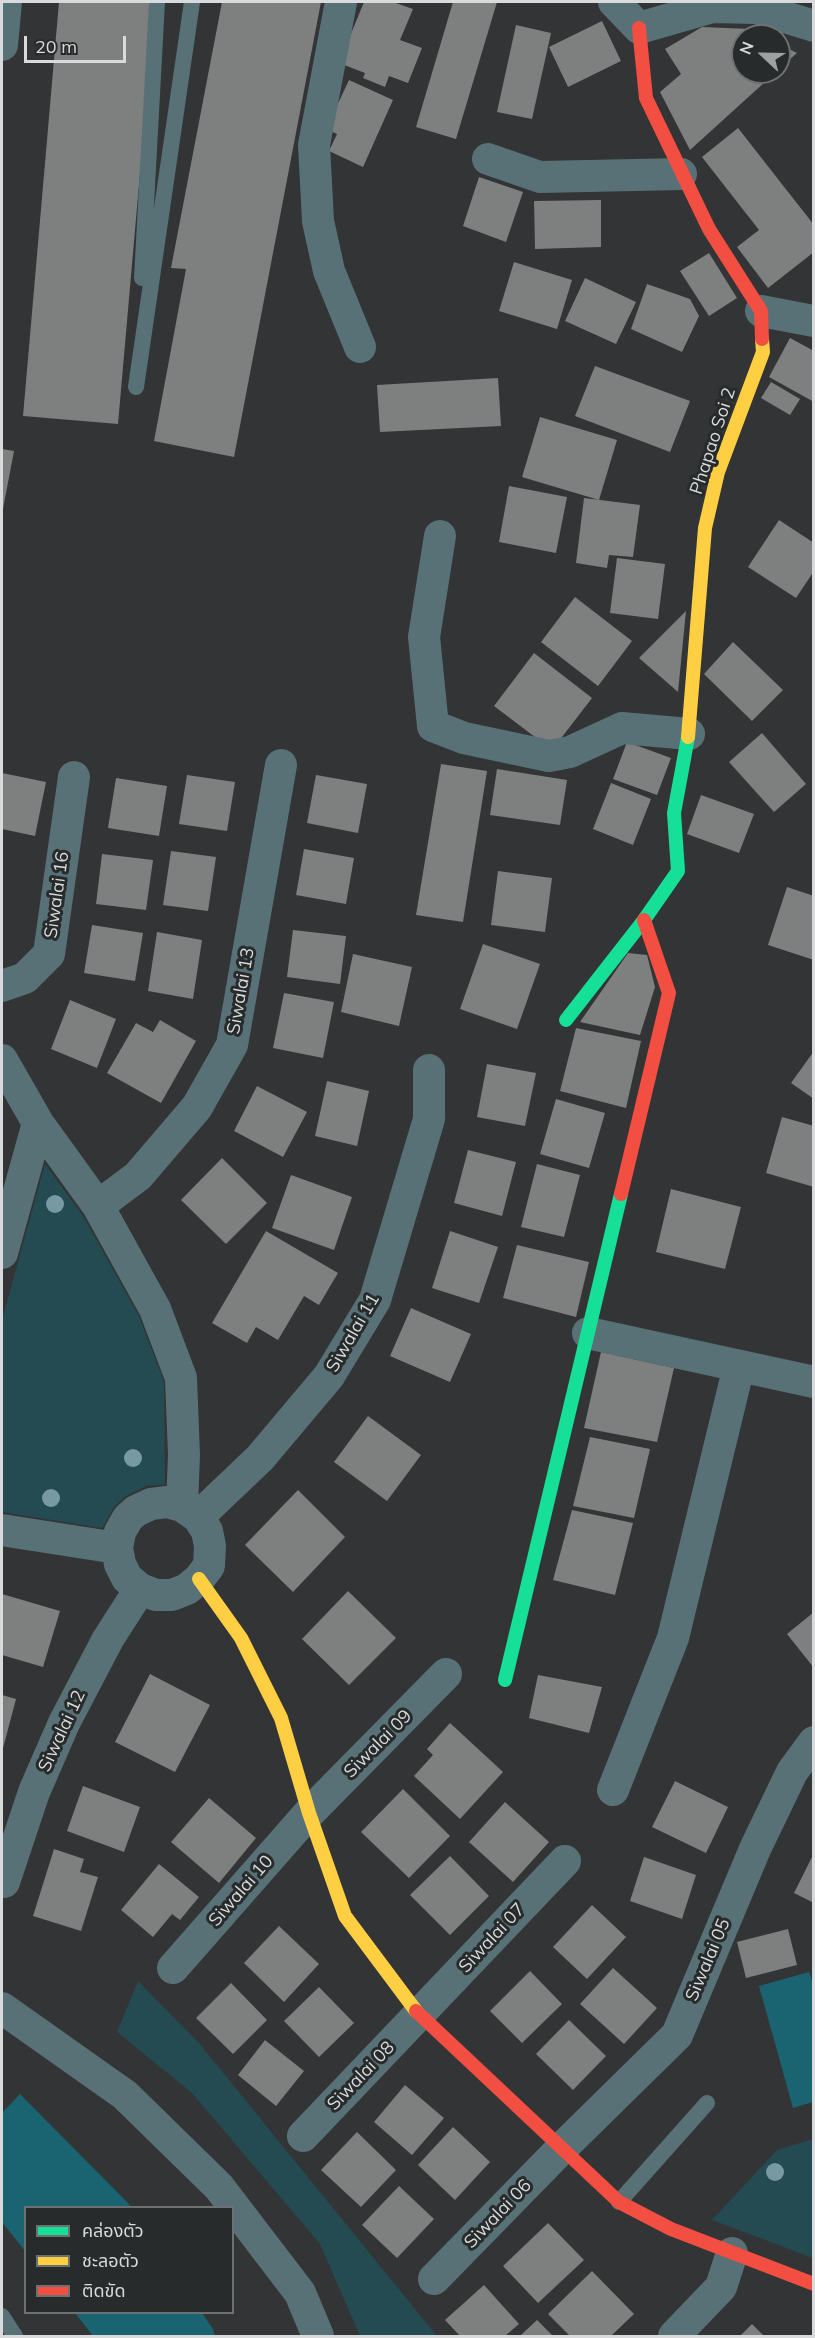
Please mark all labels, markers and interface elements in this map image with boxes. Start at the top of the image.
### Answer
scale bar [27,24,129,62]
north arrow [731,24,791,84]
text: 20 m [35,35,77,58]
text: N [735,39,758,57]
street label: Phapao Soi 2 [686,385,740,497]
street label: Siwalai 16 [40,850,74,940]
street label: Siwalai 13 [223,946,259,1036]
street label: Siwalai 11 [322,1290,384,1376]
street label: Siwalai 12 [34,1687,90,1775]
street label: Siwalai 09 [339,1705,417,1783]
street label: Siwalai 10 [204,1851,278,1931]
street label: Siwalai 07 [454,1899,530,1977]
street label: Siwalai 05 [681,1916,735,2004]
street label: Siwalai 08 [323,2037,399,2115]
street label: Siwalai 06 [460,2175,536,2253]
legend [24,2206,234,2314]
text: คล่องตัว [82,2219,144,2242]
text: ชะลอตัว [82,2249,139,2272]
text: ติดขัด [82,2279,125,2302]

